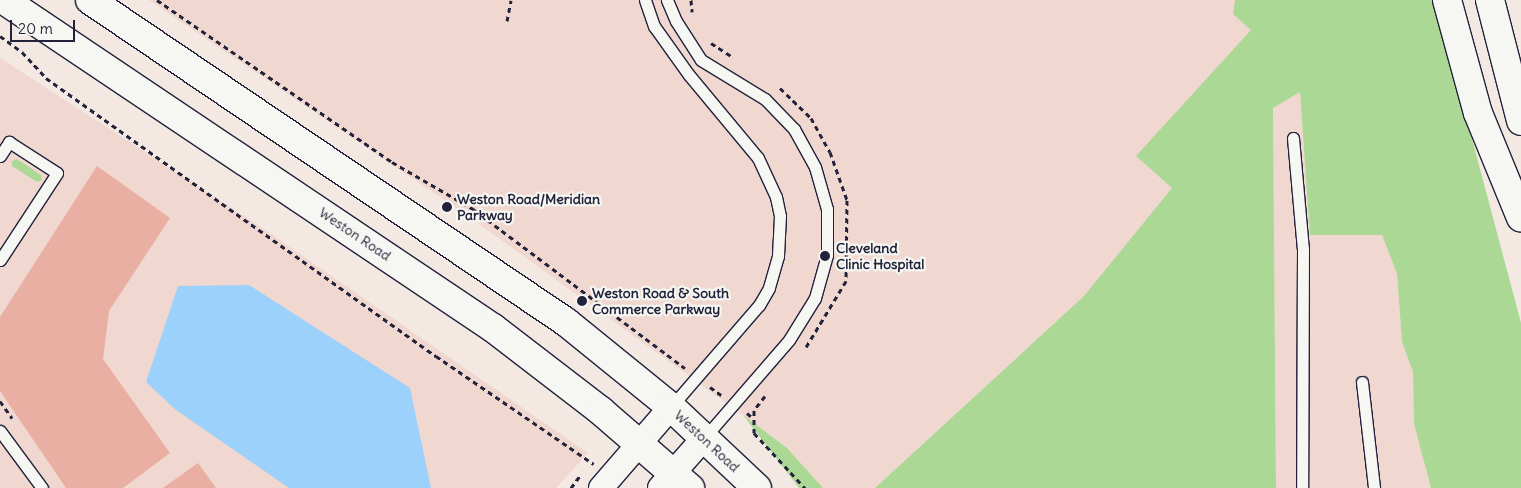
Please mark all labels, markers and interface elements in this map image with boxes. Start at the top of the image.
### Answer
scale bar [12,10,78,42]
text: 20 m [18,19,53,38]
place label: Weston Road/Meridian Parkway [457,191,600,223]
marker: Weston Road/Meridian Parkway [441,201,453,213]
street label: Weston Road [316,204,394,264]
place label: Cleveland Clinic Hospital [836,240,924,272]
marker: Cleveland Clinic Hospital [818,249,832,263]
place label: Weston Road & South Commerce Parkway [592,285,729,318]
marker: Weston Road & South Commerce Parkway [576,295,588,307]
street label: Weston Road [671,407,743,475]

